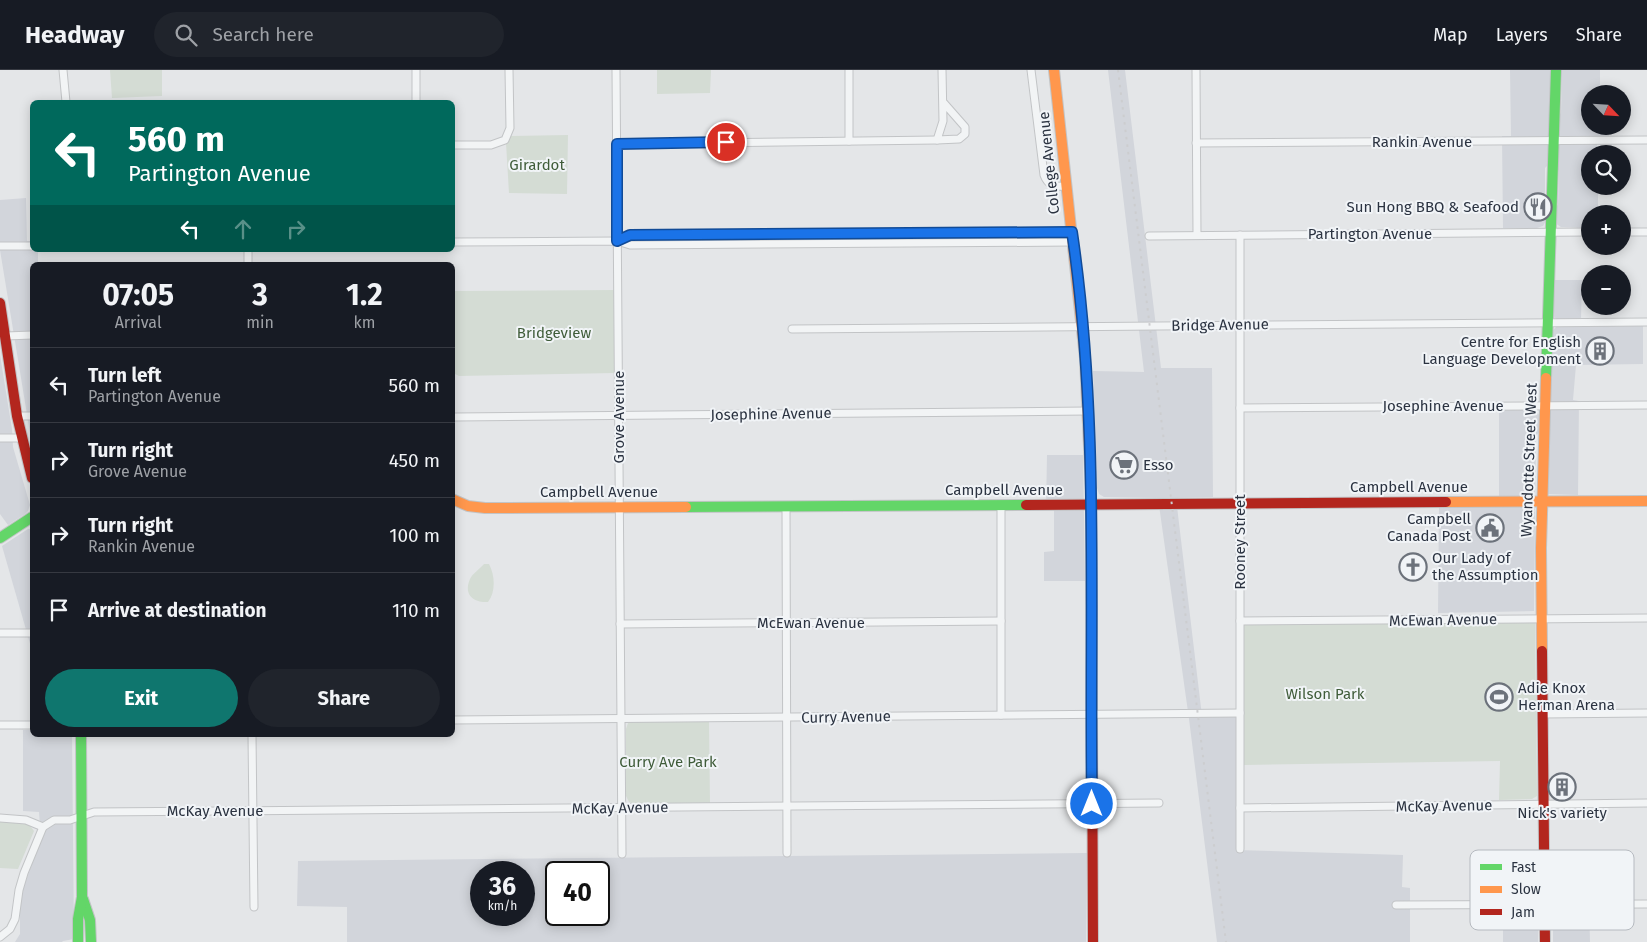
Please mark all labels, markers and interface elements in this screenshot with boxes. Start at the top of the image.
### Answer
search box [154,12,504,57]
text: Headway [25,21,124,49]
icon: search [172,21,200,49]
text: Search here [212,23,314,46]
text: Map [1433,24,1468,46]
text: Layers [1496,24,1548,46]
text: Share [1576,24,1622,46]
north arrow [1581,85,1631,135]
map controls [1581,85,1631,315]
street label: College Avenue [1035,111,1063,215]
text: 560 m [128,118,225,160]
icon: left [45,120,110,185]
pin [705,121,747,163]
icon: arrive [712,128,740,156]
street label: Rankin Avenue [1372,133,1472,151]
button: search [1581,145,1631,195]
park label: Girardot [509,156,565,174]
text: Partington Avenue [128,160,311,187]
restaurant icon: Sun Hong BBQ & Seafood [1523,192,1553,222]
place label: Sun Hong BBQ & Seafood [1347,198,1519,216]
button: + [1581,205,1631,255]
icon: left [176,215,204,243]
icon: ahead [229,215,257,243]
icon: right [282,215,310,243]
street label: Partington Avenue [1308,225,1432,243]
button: − [1581,265,1631,315]
text: 07:05 [102,277,174,313]
text: 3 [252,277,268,313]
text: 1.2 [346,277,383,313]
text: Arrival [115,313,162,332]
text: min [246,313,274,332]
text: km [353,313,375,332]
street label: Bridge Avenue [1171,315,1269,335]
park label: Bridgeview [517,324,591,342]
place label: Centre for English Language Development [1422,333,1582,368]
building icon: Centre for English Language Development [1585,336,1615,366]
text: Turn left [88,364,162,387]
icon: left [45,371,73,399]
street label: Grove Avenue [610,371,628,463]
text: 560 m [388,374,440,397]
street label: Wyandotte Street West [1517,382,1541,538]
text: Partington Avenue [88,387,221,406]
street label: Josephine Avenue [1382,397,1504,415]
street label: Josephine Avenue [710,404,832,424]
text: Turn right [88,439,173,462]
icon: right [45,446,73,474]
text: 450 m [389,449,440,472]
supermarket icon: Esso [1109,450,1139,480]
place label: Esso [1143,456,1174,474]
text: Grove Avenue [88,462,187,481]
street label: Campbell Avenue [1350,478,1468,496]
street label: Campbell Avenue [945,481,1063,499]
street label: Campbell Avenue [540,483,658,501]
street label: Rooney Street [1231,494,1249,590]
place label: Campbell Canada Post [1387,510,1472,545]
public building icon: Campbell Canada Post [1475,513,1505,543]
text: Turn right [88,514,173,537]
icon: right [45,521,73,549]
text: 100 m [389,524,440,547]
text: Rankin Avenue [88,537,195,556]
place label: Our Lady of the Assumption [1432,549,1539,584]
church icon: Our Lady of the Assumption [1398,552,1428,582]
icon: arrive [45,596,73,624]
text: Arrive at destination [88,599,267,622]
text: 110 m [392,599,440,622]
street label: McEwan Avenue [1389,610,1497,630]
street label: McEwan Avenue [757,614,865,632]
button: Exit [45,669,238,727]
button: Share [248,669,440,727]
place label: Adie Knox Herman Arena [1518,679,1615,714]
sports icon: Adie Knox Herman Arena [1484,682,1514,712]
park label: Wilson Park [1285,685,1365,703]
street label: Curry Avenue [801,707,891,727]
park label: Curry Ave Park [619,753,717,771]
building icon: Nick's variety [1547,772,1577,802]
position arrow [1065,777,1117,829]
street label: McKay Avenue [1396,796,1492,816]
street label: McKay Avenue [572,798,668,818]
street label: McKay Avenue [167,802,263,820]
place label: Nick's variety [1517,804,1607,822]
legend [1470,850,1634,930]
text: Fast [1511,859,1537,876]
speed limit sign: 40 [545,861,610,926]
text: 36 [489,872,516,902]
text: Slow [1511,881,1541,898]
text: km/h [488,899,517,913]
text: Jam [1511,904,1535,921]

